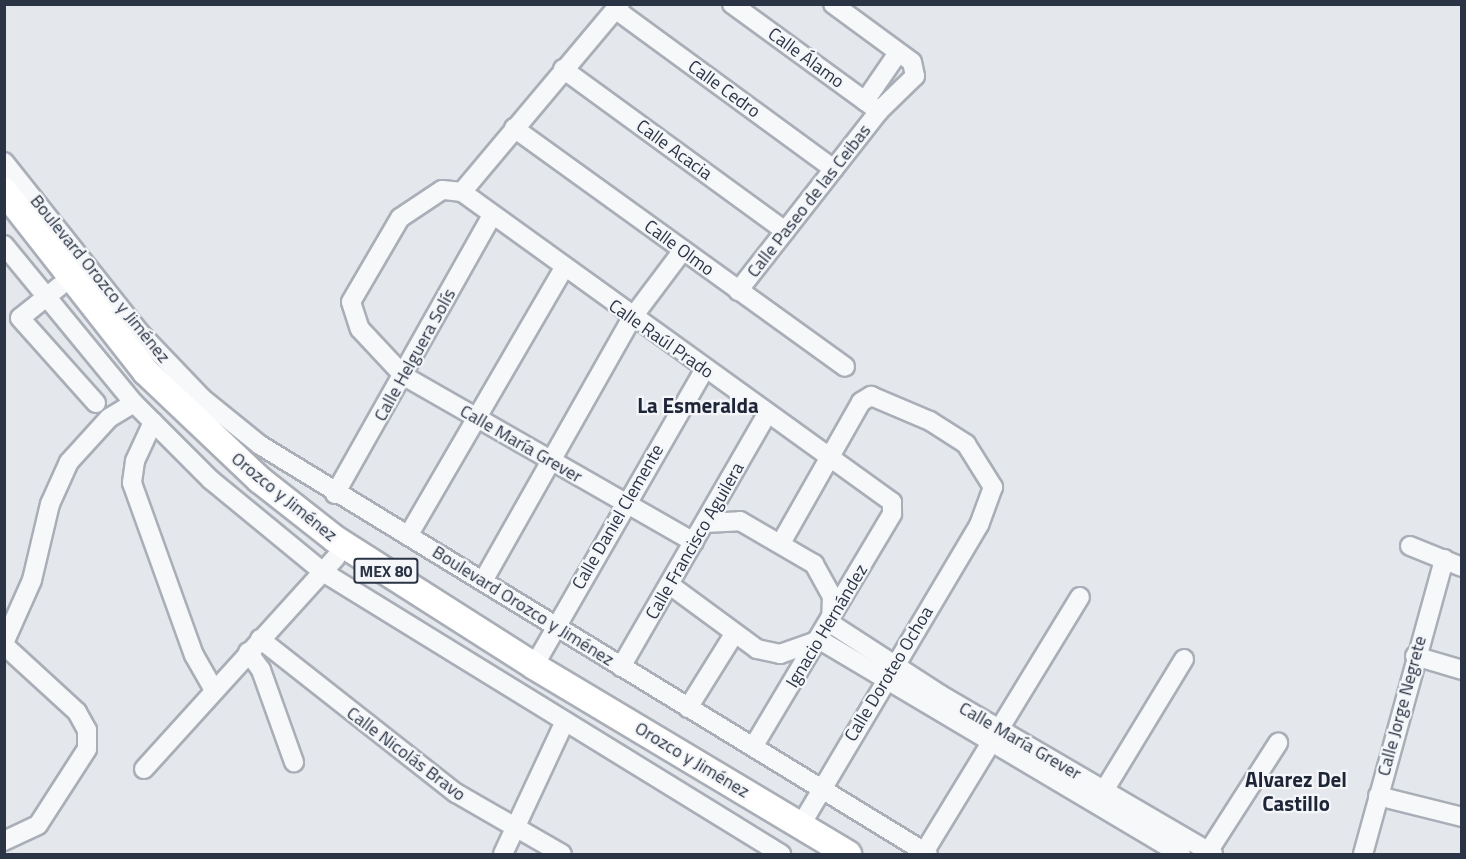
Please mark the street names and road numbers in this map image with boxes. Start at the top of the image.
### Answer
street label: Calle Álamo [764,23,848,93]
street label: Calle Cedro [684,56,764,122]
street label: Calle Acacia [632,115,716,185]
street label: Calle Paseo de las Ceibas [743,120,875,282]
street label: Boulevard Orozco y Jiménez [26,191,174,367]
street label: Calle Olmo [640,216,718,280]
street label: Calle Helguera Solís [370,285,460,425]
street label: Calle Raúl Prado [604,295,718,383]
street label: Calle María Grever [456,400,586,488]
street label: Calle Daniel Clemente [568,441,668,593]
street label: Orozco y Jiménez [227,448,341,546]
street label: Calle Francisco Aguilera [641,459,749,623]
street label: Boulevard Orozco y Jiménez [428,541,618,671]
road number: MEX 80 [353,558,419,584]
street label: Ignacio Hernández [782,560,872,692]
street label: Calle Doroteo Ochoa [840,603,938,745]
street label: Calle Jorge Negrete [1373,634,1431,778]
street label: Calle María Grever [955,697,1085,785]
street label: Calle Nicolás Bravo [342,702,470,806]
street label: Orozco y Jiménez [631,717,753,803]

